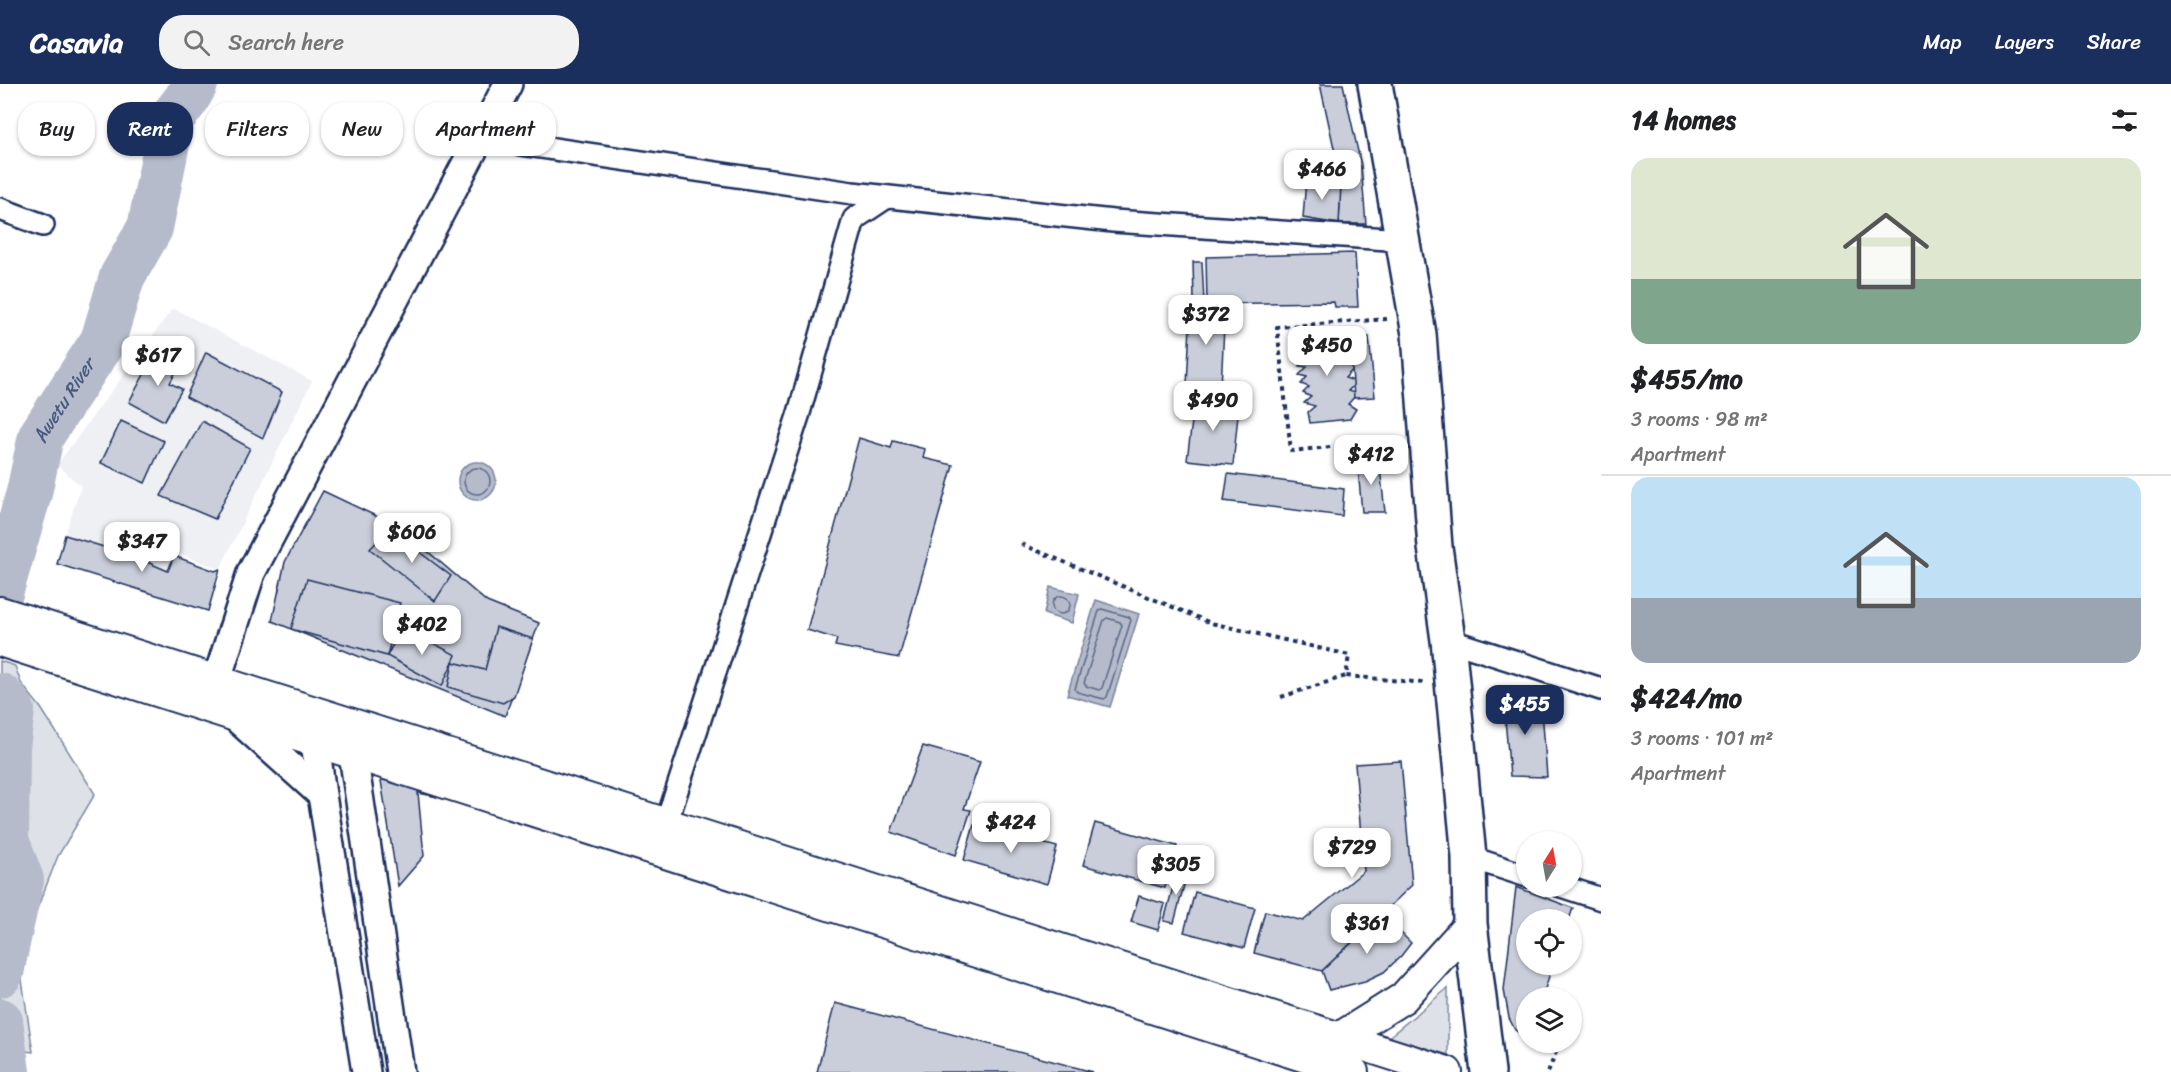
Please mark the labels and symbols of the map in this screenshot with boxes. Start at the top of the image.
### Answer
pin: $466 [1286,150,1358,201]
pin: $372 [1170,295,1242,346]
pin: $450 [1291,326,1363,377]
pin: $617 [122,336,194,387]
water label: Awetu River [24,349,106,447]
pin: $490 [1177,381,1249,432]
pin: $412 [1335,435,1407,486]
pin: $606 [376,513,448,564]
pin: $347 [106,522,178,573]
pin: $402 [386,605,458,656]
pin: $455 [1489,685,1561,736]
pin: $424 [975,803,1047,854]
pin: $729 [1316,828,1388,879]
north arrow [1516,831,1582,897]
pin: $305 [1140,845,1212,896]
pin: $361 [1331,904,1403,955]

